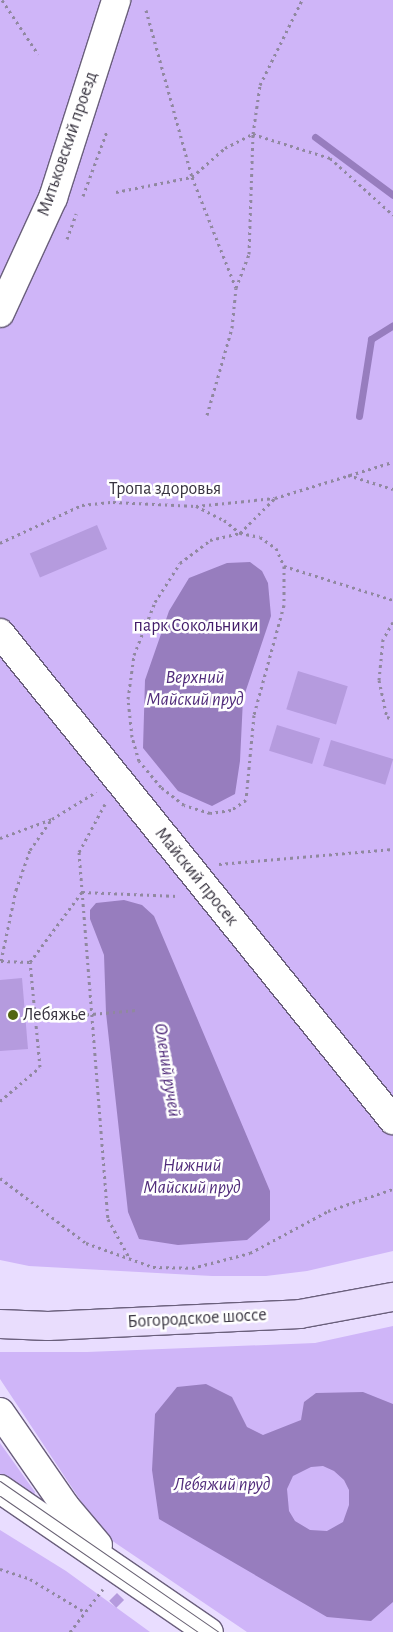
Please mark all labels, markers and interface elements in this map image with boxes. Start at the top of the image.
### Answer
street label: Митьковский проезд [33,69,103,219]
street label: Тропа здоровья [109,478,221,500]
park label: парк Сокольники [134,615,258,637]
water label: Верхний Майский пруд [146,667,244,711]
street label: Майский просек [150,823,242,931]
place label: Лебяжье [23,1004,86,1026]
marker: Лебяжье [7,1009,19,1021]
water label: Олений ручей [148,1021,186,1119]
water label: Нижний Майский пруд [143,1155,241,1199]
street label: Богородское шоссе [127,1305,267,1333]
water label: Лебяжий пруд [174,1474,270,1496]

